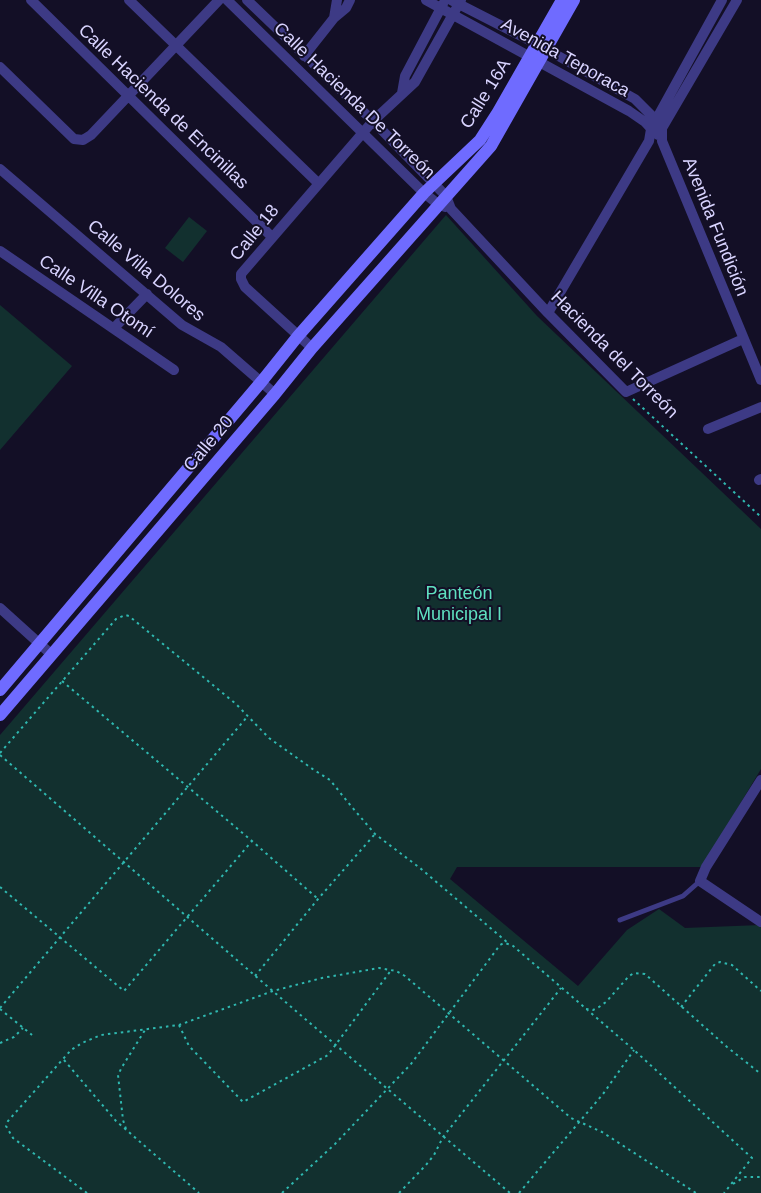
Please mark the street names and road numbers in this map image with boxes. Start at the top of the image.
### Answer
street label: Avenida Teporaca [497,14,633,102]
street label: Calle Hacienda De Torreón [269,18,439,184]
street label: Calle Hacienda de Encinillas [73,20,253,194]
street label: Calle 16A [456,55,516,133]
street label: Avenida Fundición [677,154,753,300]
street label: Calle 18 [226,201,284,265]
street label: Calle Villa Dolores [83,216,209,326]
street label: Calle Villa Otomí [35,251,157,343]
street label: Hacienda del Torreón [546,287,682,423]
street label: Calle 20 [180,412,238,476]

